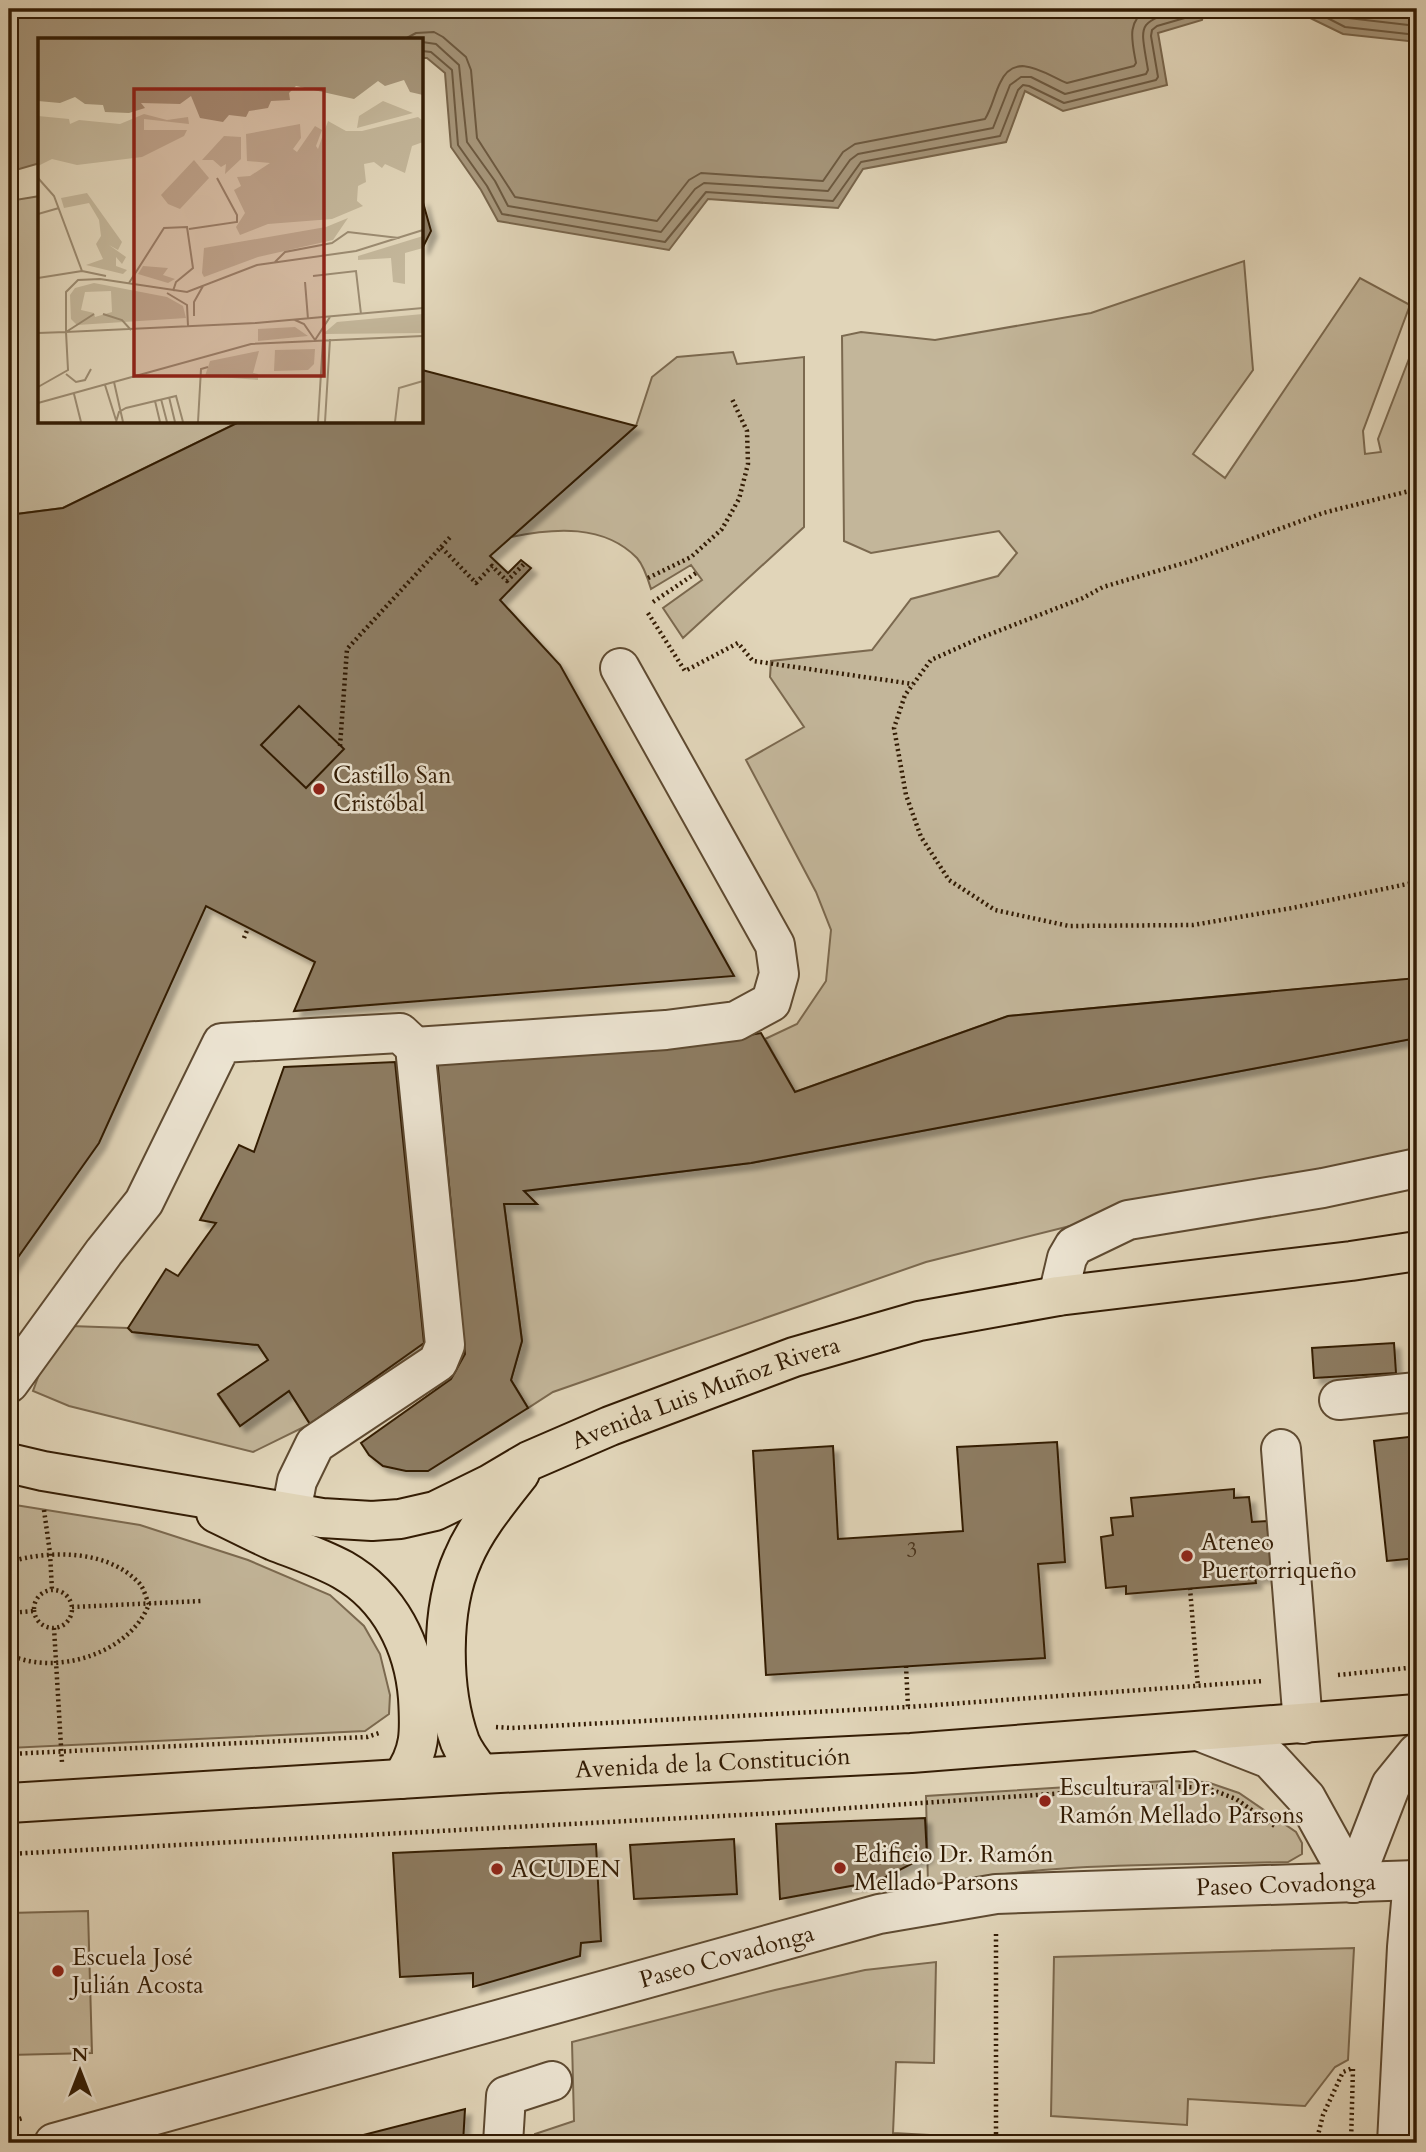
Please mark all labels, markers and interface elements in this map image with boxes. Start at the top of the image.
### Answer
inset map [38,38,424,424]
place label: Castillo San Cristóbal [333,759,452,820]
marker: Castillo San Cristóbal [311,781,327,797]
street label: Avenida Luis Muñoz Rivera [566,1328,844,1457]
place label: Ateneo Puertorriqueño [1201,1526,1356,1587]
house number: 3 [907,1536,917,1565]
marker: Ateneo Puertorriqueño [1179,1548,1195,1564]
street label: Avenida de la Constitución [574,1739,852,1786]
place label: Escultura al Dr. Ramón Mellado Parsons [1059,1771,1304,1832]
marker: Escultura al Dr. Ramón Mellado Parsons [1037,1793,1053,1809]
place label: Edificio Dr. Ramón Mellado Parsons [854,1838,1054,1899]
place label: ACUDEN [511,1853,621,1886]
marker: Edificio Dr. Ramón Mellado Parsons [832,1860,848,1876]
marker: ACUDEN [489,1861,505,1877]
street label: Paseo Covadonga [1195,1865,1377,1904]
street label: Paseo Covadonga [635,1916,818,1996]
place label: Escuela José Julián Acosta [69,1941,204,2002]
marker: Escuela José Julián Acosta [50,1963,66,1979]
north arrow [46,2036,116,2106]
text: N [72,2042,89,2068]

